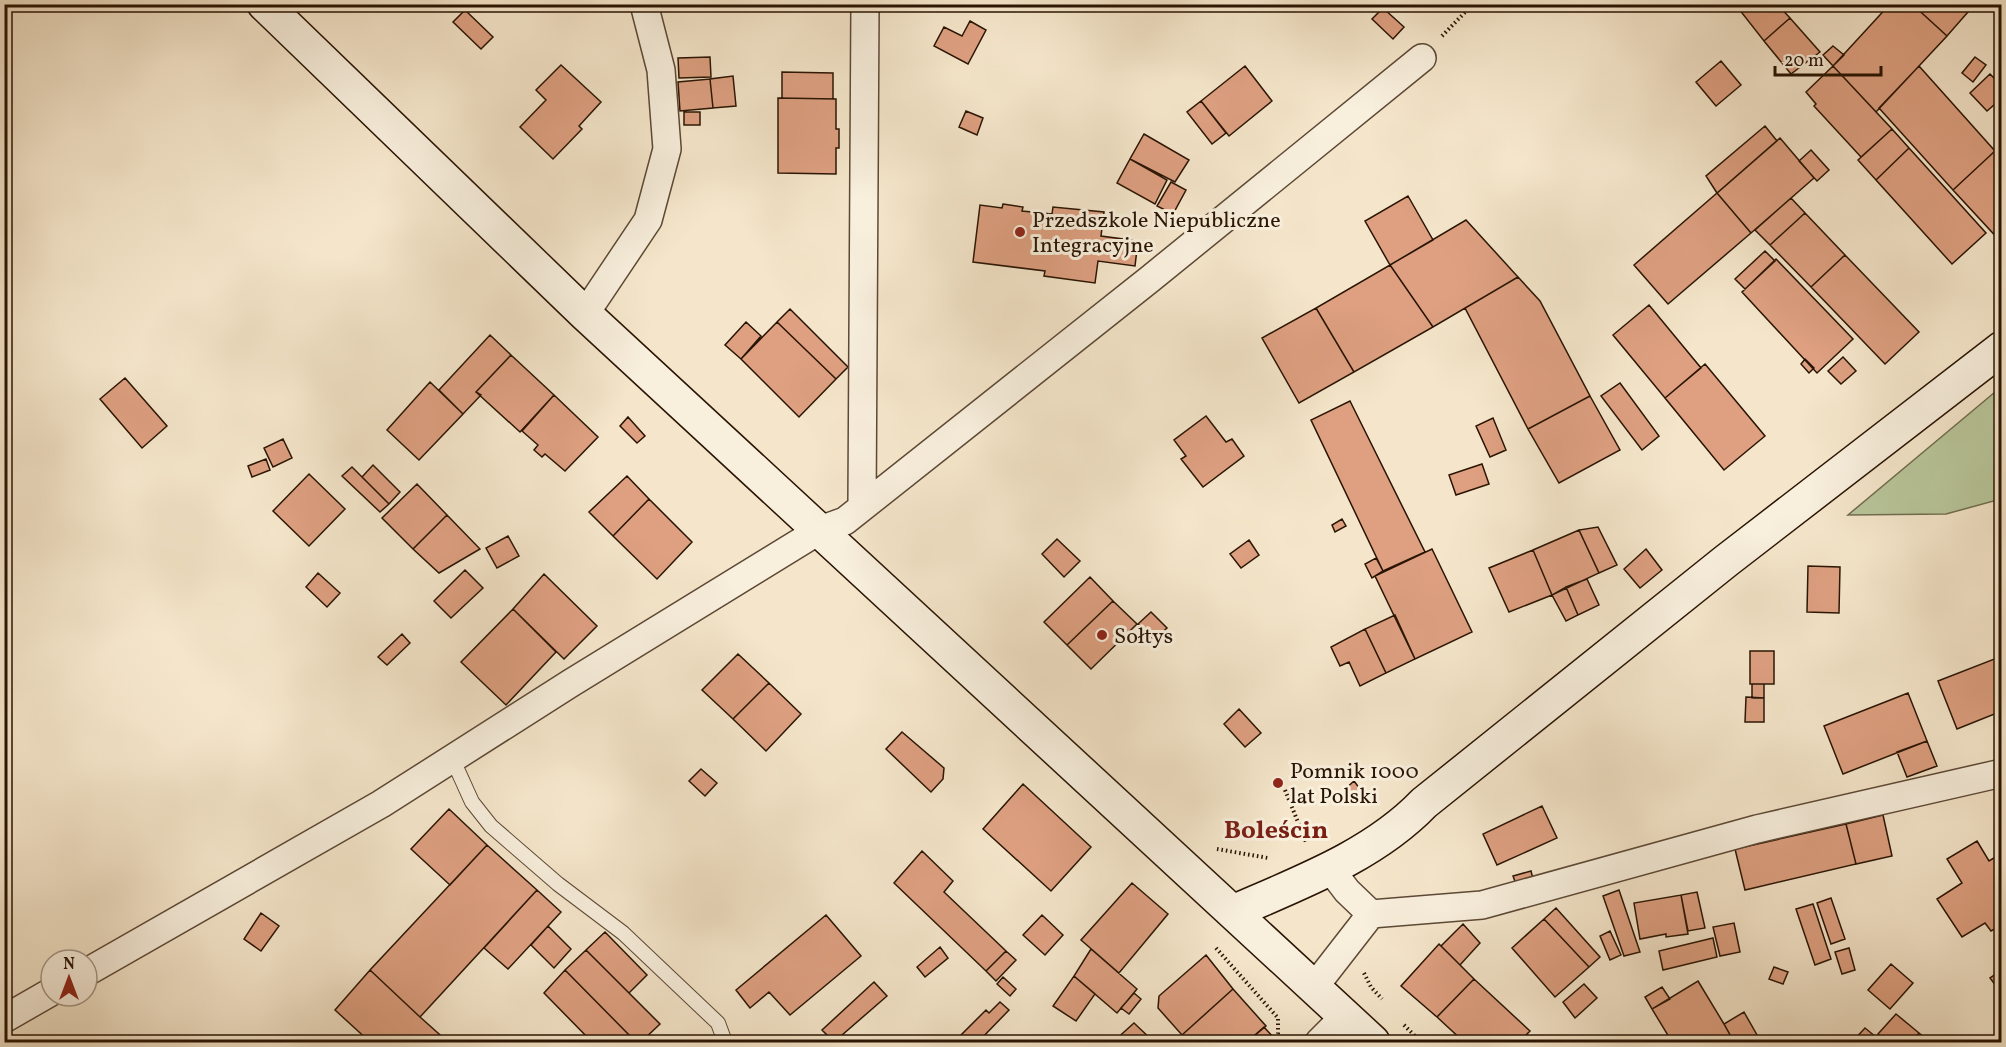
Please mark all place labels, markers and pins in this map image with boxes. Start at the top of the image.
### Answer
place label: Przedszkole Niepubliczne Integracyjne [1032,206,1281,262]
marker: Przedszkole Niepubliczne Integracyjne [1013,225,1027,239]
place label: Sołtys [1114,622,1173,653]
marker: Sołtys [1095,628,1109,642]
place label: Pomnik 1000 lat Polski [1290,757,1419,813]
marker: Pomnik 1000 lat Polski [1271,776,1285,790]

